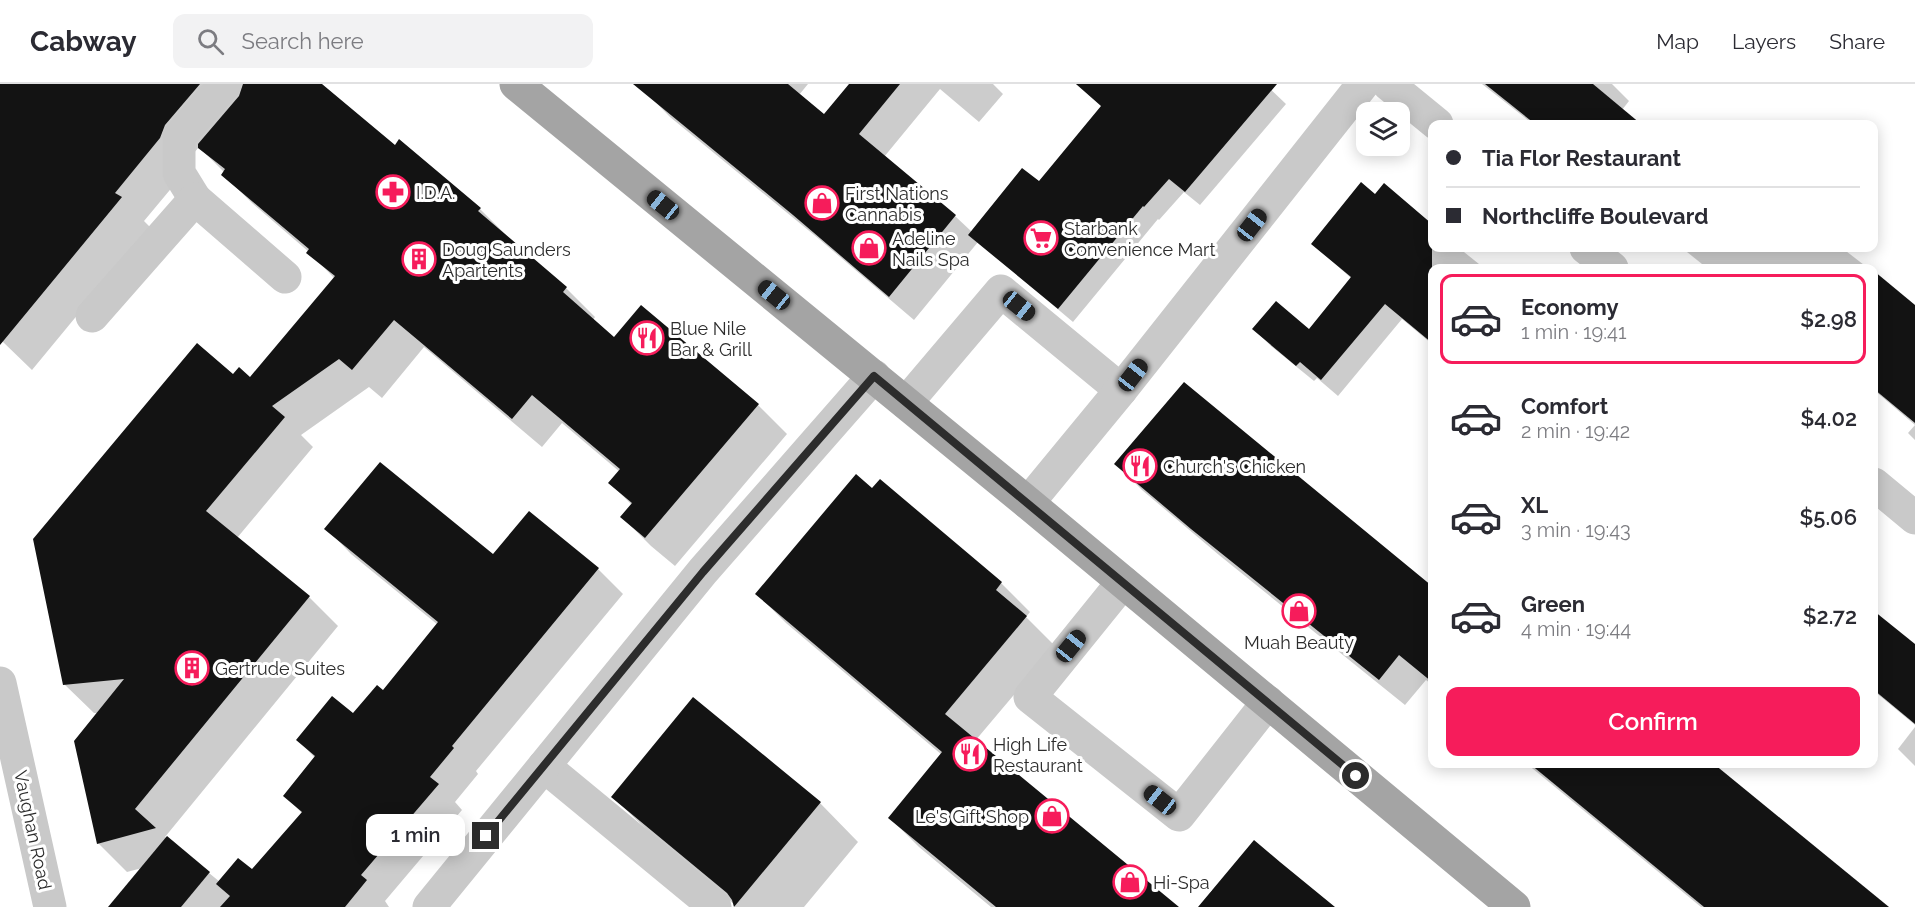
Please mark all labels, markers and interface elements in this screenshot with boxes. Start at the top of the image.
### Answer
search box [173,14,593,68]
text: Cabway [30,25,137,58]
icon: search [194,25,227,58]
text: Search here [242,28,364,54]
text: Map [1656,29,1699,54]
text: Layers [1732,29,1796,54]
text: Share [1829,29,1885,54]
map controls [1356,102,1410,156]
button: layers [1356,102,1410,156]
text: Tia Flor Restaurant [1482,145,1681,171]
pharmacy icon: I.D.A. [375,174,411,210]
place label: I.D.A. [416,182,455,203]
place label: First Nations Cannabis [845,183,949,225]
shop icon: First Nations Cannabis [804,185,840,221]
car [643,187,683,223]
text: Northcliffe Boulevard [1482,203,1708,229]
car [1234,205,1270,245]
place label: Starbank Convenience Mart [1064,218,1215,260]
supermarket icon: Starbank Convenience Mart [1023,220,1059,256]
place label: Adeline Nails Spa [892,228,970,270]
shop icon: Adeline Nails Spa [851,230,887,266]
place label: Doug Saunders Apartents [442,239,571,281]
building icon: Doug Saunders Apartents [401,241,437,277]
car [754,277,794,313]
car [999,288,1039,324]
icon: car [1449,292,1503,346]
text: Economy [1521,294,1619,320]
text: $2.98 [1800,306,1857,332]
place label: Blue Nile Bar & Grill [670,318,752,360]
restaurant icon: Blue Nile Bar & Grill [629,320,665,356]
text: 1 min · 19:41 [1521,320,1627,344]
car [1115,355,1151,395]
icon: car [1449,391,1503,445]
text: Comfort [1521,393,1608,419]
text: $4.02 [1801,405,1857,431]
text: 2 min · 19:42 [1521,419,1630,443]
restaurant icon: Church's Chicken [1122,448,1158,484]
place label: Church's Chicken [1163,456,1306,477]
icon: car [1449,490,1503,544]
text: XL [1521,492,1548,518]
text: $5.06 [1800,504,1857,530]
text: 3 min · 19:43 [1521,518,1631,542]
icon: car [1449,589,1503,643]
text: Green [1521,591,1585,617]
shop icon: Muah Beauty [1281,593,1317,629]
text: $2.72 [1803,603,1857,629]
text: 4 min · 19:44 [1521,617,1631,641]
car [1053,626,1089,666]
place label: Muah Beauty [1244,632,1354,653]
building icon: Gertrude Suites [174,650,210,686]
place label: Gertrude Suites [215,658,345,679]
button: Confirm [1446,687,1860,756]
place label: High Life Restaurant [993,734,1083,776]
restaurant icon: High Life Restaurant [952,736,988,772]
route start [1342,762,1369,789]
street label: Vaughan Road [10,768,56,892]
car [1140,782,1180,818]
shop icon: Le's Gift Shop [1034,798,1070,834]
place label: Le's Gift Shop [915,806,1029,827]
callout: 1 min [366,815,465,857]
route end [472,822,499,849]
text: 1 min [391,823,440,847]
shop icon: Hi-Spa [1112,864,1148,900]
place label: Hi-Spa [1153,872,1210,893]

